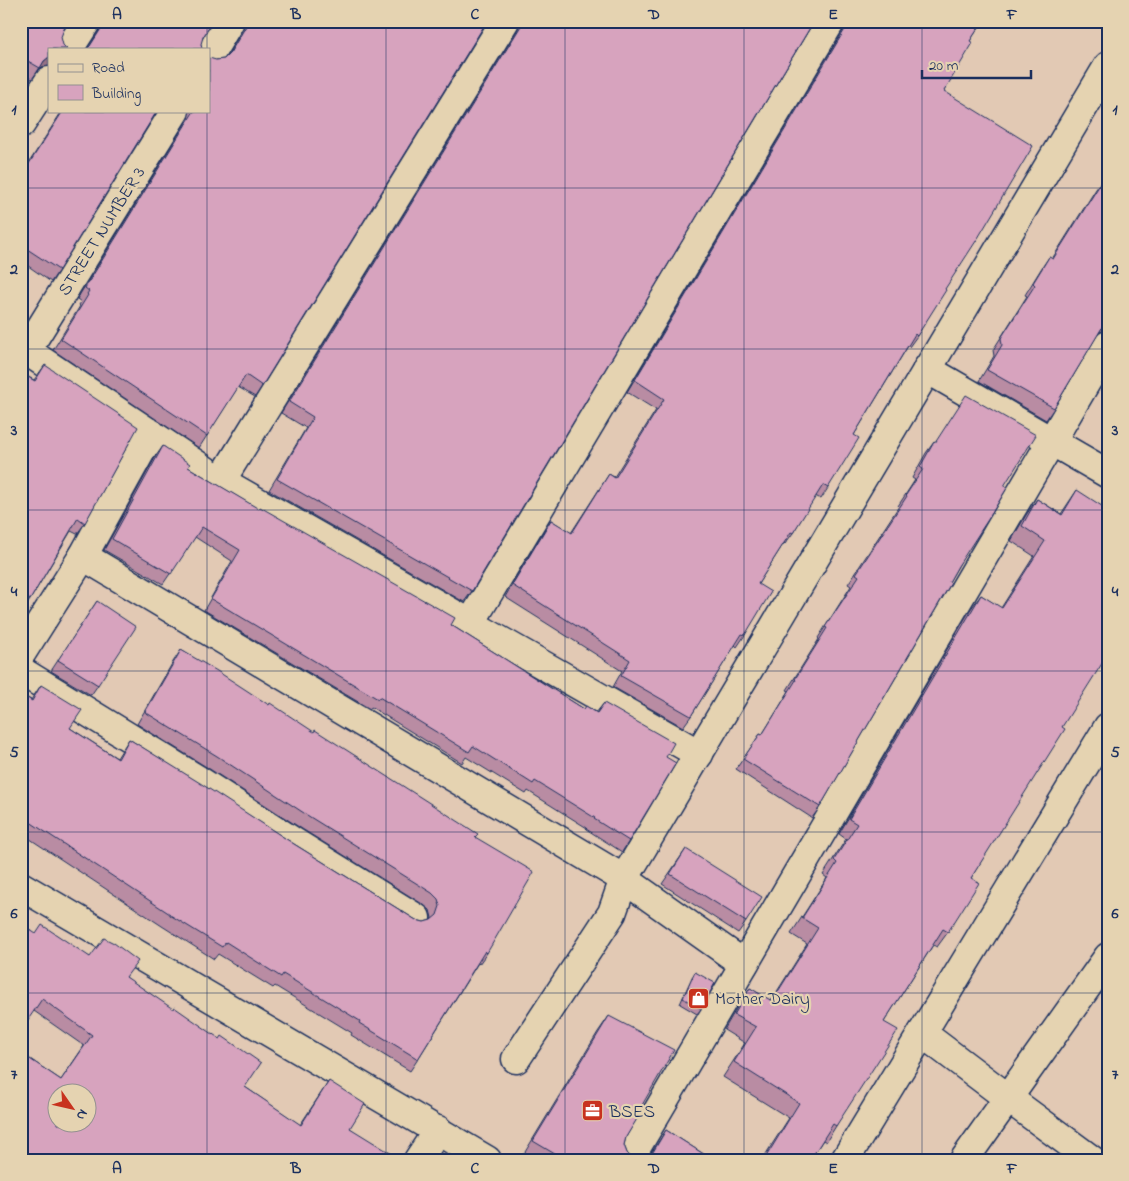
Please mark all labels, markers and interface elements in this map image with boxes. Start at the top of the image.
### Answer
text: A [112,3,122,27]
text: B [290,3,302,27]
text: C [471,3,480,27]
text: D [647,3,660,27]
text: E [828,3,838,27]
text: F [1006,3,1018,27]
legend [48,48,210,112]
scale bar [922,48,1030,80]
text: 20 m [929,55,959,77]
text: Road [92,57,125,79]
text: Building [91,83,141,106]
text: 1 [11,98,17,122]
text: 1 [1112,98,1118,122]
street label: STREET NUMBER 3 [53,162,153,302]
text: 2 [9,258,18,282]
text: 2 [1110,258,1119,282]
text: 3 [10,419,18,443]
text: 3 [1111,419,1119,443]
text: 4 [10,580,18,604]
text: 4 [1111,580,1119,604]
text: 5 [9,741,19,765]
text: 5 [1110,741,1120,765]
text: 6 [9,902,18,926]
text: 6 [1110,902,1119,926]
shop icon: Mother Dairy [687,986,711,1010]
place label: Mother Dairy [715,987,810,1013]
text: 7 [11,1063,18,1087]
text: 7 [1112,1063,1119,1087]
north arrow [48,1084,98,1134]
office icon: BSES [581,1099,605,1123]
place label: BSES [608,1100,655,1126]
text: N [70,1105,93,1124]
text: A [112,1157,122,1181]
text: B [290,1157,302,1181]
text: C [471,1157,480,1181]
text: D [647,1157,660,1181]
text: E [828,1157,838,1181]
text: F [1006,1157,1018,1181]

